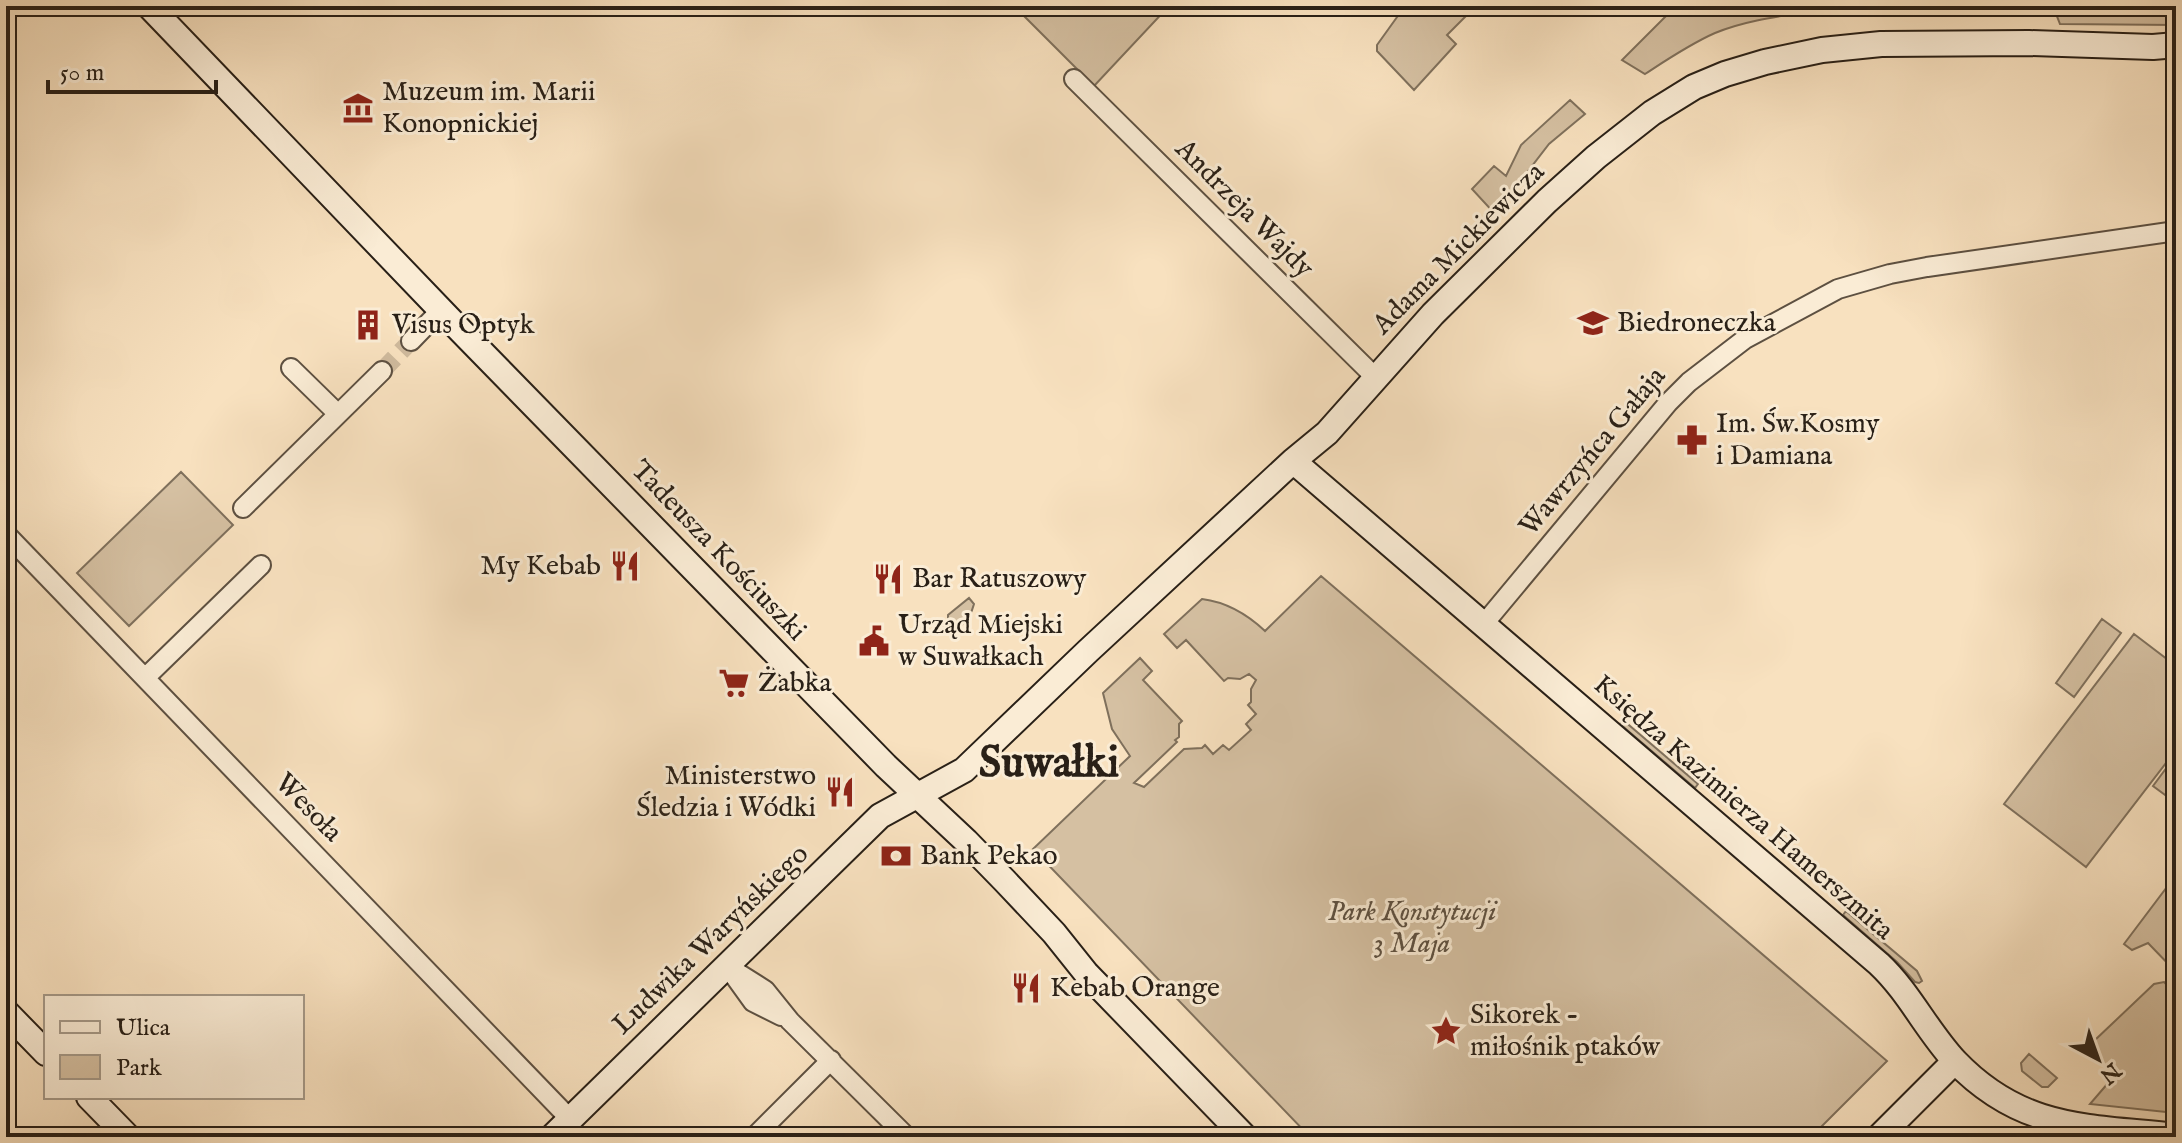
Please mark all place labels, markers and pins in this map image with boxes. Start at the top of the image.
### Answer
place label: Muzeum im. Marii Konopnickiej [382,75,596,142]
museum icon: Muzeum im. Marii Konopnickiej [341,91,375,125]
school or university icon: Biedroneczka [1576,306,1610,340]
place label: Biedroneczka [1617,306,1777,341]
building icon: Visus Optyk [351,308,385,342]
place label: Visus Optyk [391,308,535,343]
place label: Im. Św.Kosmy i Damiana [1716,407,1880,474]
pharmacy icon: Im. Św.Kosmy i Damiana [1675,423,1709,457]
place label: My Kebab [480,549,601,584]
restaurant icon: My Kebab [608,549,642,583]
restaurant icon: Bar Ratuszowy [871,562,905,596]
place label: Bar Ratuszowy [912,562,1086,597]
place label: Urząd Miejski w Suwałkach [898,608,1063,675]
public building icon: Urząd Miejski w Suwałkach [857,624,891,658]
supermarket icon: Żabka [717,666,751,700]
place label: Żabka [758,666,833,701]
place label: Ministerstwo Śledzia i Wódki [636,759,816,826]
restaurant icon: Ministerstwo Śledzia i Wódki [823,775,857,809]
bank icon: Bank Pekao [879,839,913,873]
place label: Bank Pekao [920,839,1057,874]
restaurant icon: Kebab Orange [1009,971,1043,1005]
place label: Kebab Orange [1050,971,1220,1006]
place label: Sikorek - miłośnik ptaków [1470,998,1660,1065]
place icon: Sikorek - miłośnik ptaków [1429,1014,1463,1048]

